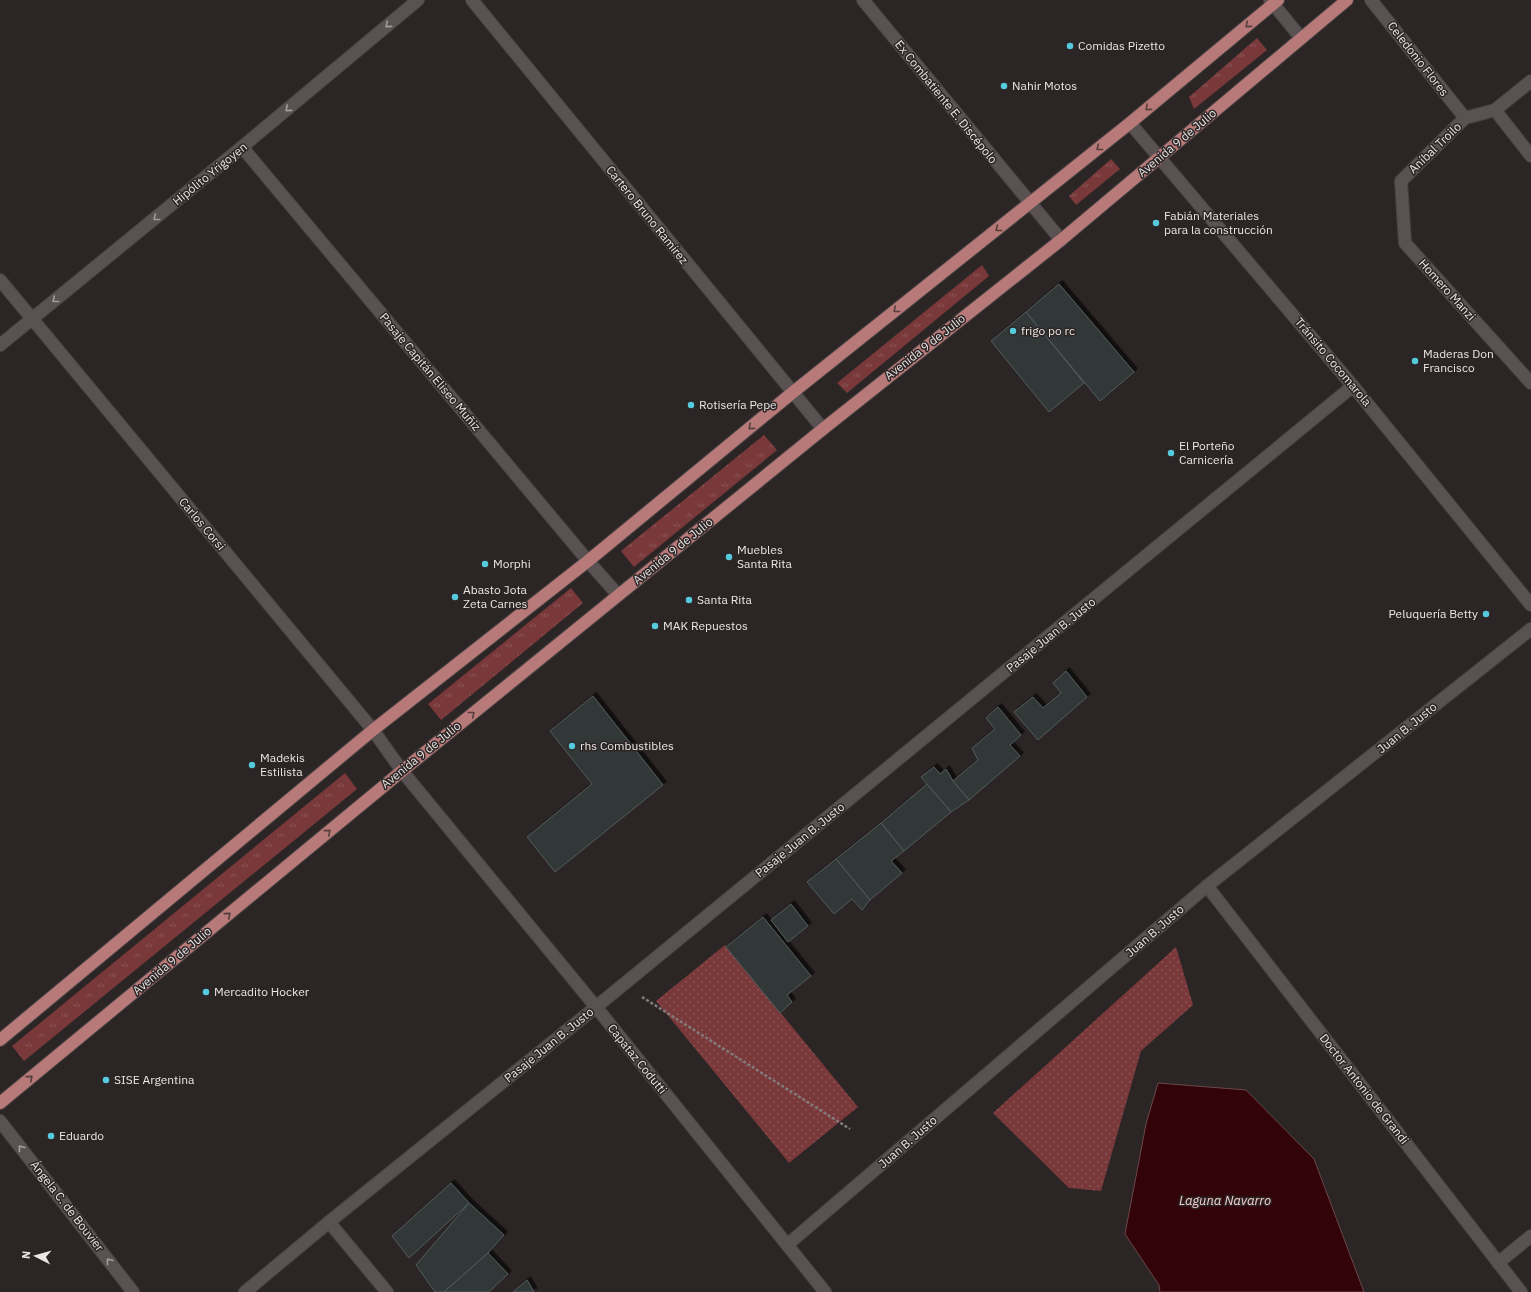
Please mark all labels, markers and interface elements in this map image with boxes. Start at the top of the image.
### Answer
street label: Celedonio Flores [1385,18,1452,99]
one-way arrow [1245,20,1252,27]
one-way arrow [385,21,393,28]
street label: Ex Combatiente E. Discépolo [892,37,1001,167]
place label: Comidas Pizetto [1078,38,1165,53]
marker: Comidas Pizetto [1065,41,1075,51]
place label: Nahir Motos [1012,78,1077,93]
marker: Nahir Motos [999,81,1009,91]
one-way arrow [286,104,293,111]
one-way arrow [1145,104,1153,111]
street label: Avenida 9 de Julio [1134,105,1219,180]
street label: Aníbal Troilo [1405,119,1464,176]
street label: Hipólito Yrigoyen [169,139,250,208]
one-way arrow [1097,143,1104,150]
street label: Cartero Bruno Ramírez [603,162,692,267]
place label: Fabián Materiales para la construcción [1164,208,1273,237]
one-way arrow [153,213,160,220]
marker: Fabián Materiales para la construcción [1151,218,1161,228]
one-way arrow [995,224,1002,231]
street label: Homero Manzi [1416,256,1479,324]
one-way arrow [52,296,60,303]
one-way arrow [894,305,901,312]
street label: Pasaje Capitán Eliseo Muñiz [377,310,484,434]
street label: Avenida 9 de Julio [881,310,968,383]
street label: Tránsito Cocomarola [1292,314,1375,409]
place label: frigo po rc [1021,323,1075,338]
marker: frigo po rc [1008,326,1018,336]
place label: Maderas Don Francisco [1423,346,1494,375]
marker: Maderas Don Francisco [1410,356,1420,366]
place label: Rotisería Pepe [699,397,777,412]
marker: Rotisería Pepe [686,400,696,410]
one-way arrow [749,422,756,429]
place label: El Porteño Carnicería [1179,438,1235,467]
marker: El Porteño Carnicería [1166,448,1176,458]
street label: Carlos Corsi [176,494,229,553]
street label: Avenida 9 de Julio [630,514,716,587]
place label: Muebles Santa Rita [737,542,793,571]
marker: Muebles Santa Rita [724,552,734,562]
place label: Morphi [493,556,531,571]
marker: Morphi [480,559,490,569]
place label: Abasto Jota Zeta Carnes [463,582,528,611]
marker: Abasto Jota Zeta Carnes [450,592,460,602]
place label: Santa Rita [697,592,753,607]
street label: Pasaje Juan B. Justo [1003,594,1099,675]
marker: Santa Rita [684,595,694,605]
place label: Peluquería Betty [1389,606,1478,621]
marker: Peluquería Betty [1481,609,1491,619]
place label: MAK Repuestos [663,618,748,633]
marker: MAK Repuestos [650,621,660,631]
street label: Juan B. Justo [1374,699,1440,756]
one-way arrow [467,712,474,719]
street label: Avenida 9 de Julio [378,718,464,791]
place label: rhs Combustibles [580,738,674,753]
marker: rhs Combustibles [567,741,577,751]
place label: Madekis Estilista [260,750,305,779]
marker: Madekis Estilista [247,760,257,770]
street label: Pasaje Juan B. Justo [752,799,848,880]
one-way arrow [323,830,330,837]
street label: Juan B. Justo [1122,901,1187,960]
one-way arrow [223,912,230,919]
street label: Avenida 9 de Julio [129,923,214,998]
place label: Mercadito Hocker [214,984,310,999]
marker: Mercadito Hocker [201,987,211,997]
street label: Pasaje Juan B. Justo [501,1004,597,1085]
street label: Capataz Codutti [605,1021,670,1097]
street label: Doctor Antonio de Grandi [1317,1031,1412,1147]
place label: SISE Argentina [114,1072,195,1087]
one-way arrow [25,1075,33,1082]
marker: SISE Argentina [101,1075,111,1085]
street label: Juan B. Justo [875,1112,940,1171]
place label: Eduardo [59,1128,104,1143]
marker: Eduardo [46,1131,56,1141]
one-way arrow [18,1145,25,1152]
street label: Ángela C. de Bouvier [27,1157,108,1255]
water label: Laguna Navarro [1179,1192,1271,1209]
north arrow [16,1236,56,1276]
text: N [19,1250,33,1260]
one-way arrow [107,1259,114,1266]

